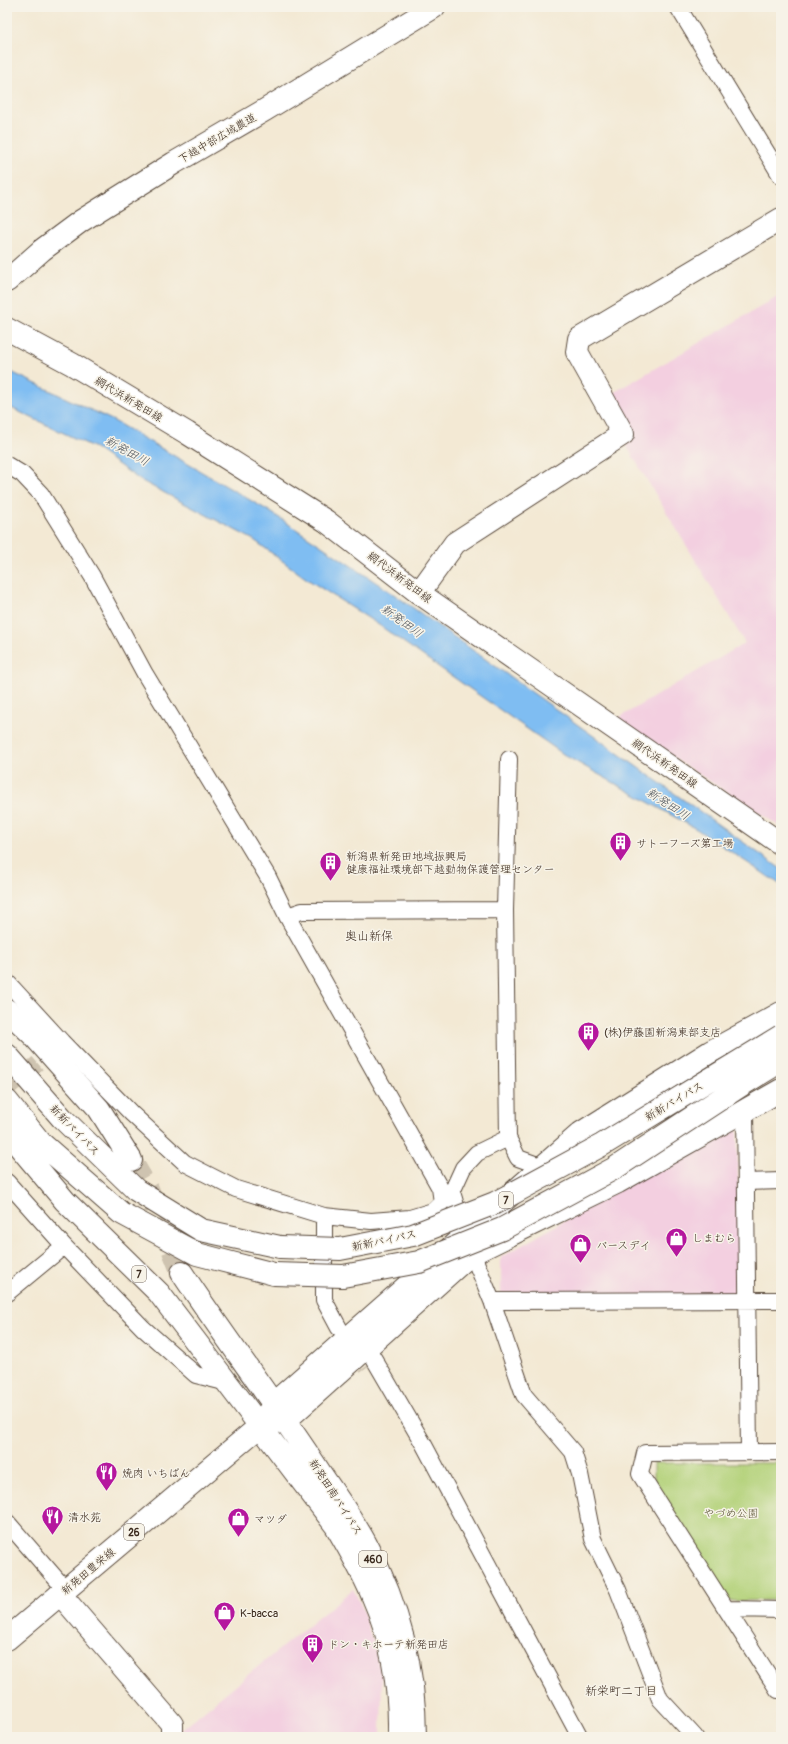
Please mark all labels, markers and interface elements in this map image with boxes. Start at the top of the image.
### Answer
street label: 下越中部広域農道 [176,111,259,166]
street label: 網代浜新発田線 [92,374,165,425]
water label: 新発田川 [102,433,151,470]
street label: 網代浜新発田線 [365,549,434,606]
water label: 新発田川 [378,601,426,642]
street label: 網代浜新発田線 [629,736,700,791]
water label: 新発田川 [644,785,692,824]
building icon: サトーフーズ第工場 [608,830,634,863]
place label: サトーフーズ第工場 [636,837,733,850]
building icon: 新潟県新発田地域振興局 健康福祉環境部下越動物保護管理センター [318,849,344,882]
place label: 新潟県新発田地域振興局 健康福祉環境部下越動物保護管理センター [346,850,555,876]
district label: 奥山新保 [345,929,393,944]
building icon: (株)伊藤園新潟東部支店 [575,1019,601,1052]
place label: (株)伊藤園新潟東部支店 [604,1026,721,1039]
street label: 新新バイパス [643,1079,706,1124]
street label: 新新バイパス [47,1102,102,1159]
road number: 7 [499,1192,513,1208]
shop icon: しまむら [663,1225,689,1258]
street label: 新新バイパス [351,1227,418,1254]
shop icon: バースデイ [568,1232,594,1265]
place label: しまむら [692,1232,736,1245]
place label: バースデイ [596,1239,651,1252]
road number: 7 [132,1266,146,1282]
street label: 新発田南バイパス [306,1457,365,1538]
restaurant icon: 焼肉 いちばん [93,1460,119,1493]
place label: 焼肉 いちばん [122,1467,190,1480]
restaurant icon: 清水苑 [39,1504,65,1537]
shop icon: マツダ [226,1506,252,1539]
park label: やづめ公園 [704,1507,759,1520]
place label: 清水苑 [68,1511,101,1524]
place label: マツダ [254,1513,287,1526]
road number: 26 [124,1524,144,1540]
street label: 新発田豊栄線 [59,1545,118,1598]
road number: 460 [359,1551,387,1567]
shop icon: K-bacca [211,1600,237,1633]
place label: K-bacca [240,1607,278,1620]
building icon: ドン・キホーテ新発田店 [300,1631,326,1664]
place label: ドン・キホーテ新発田店 [328,1638,449,1651]
district label: 新栄町二丁目 [585,1684,657,1699]

